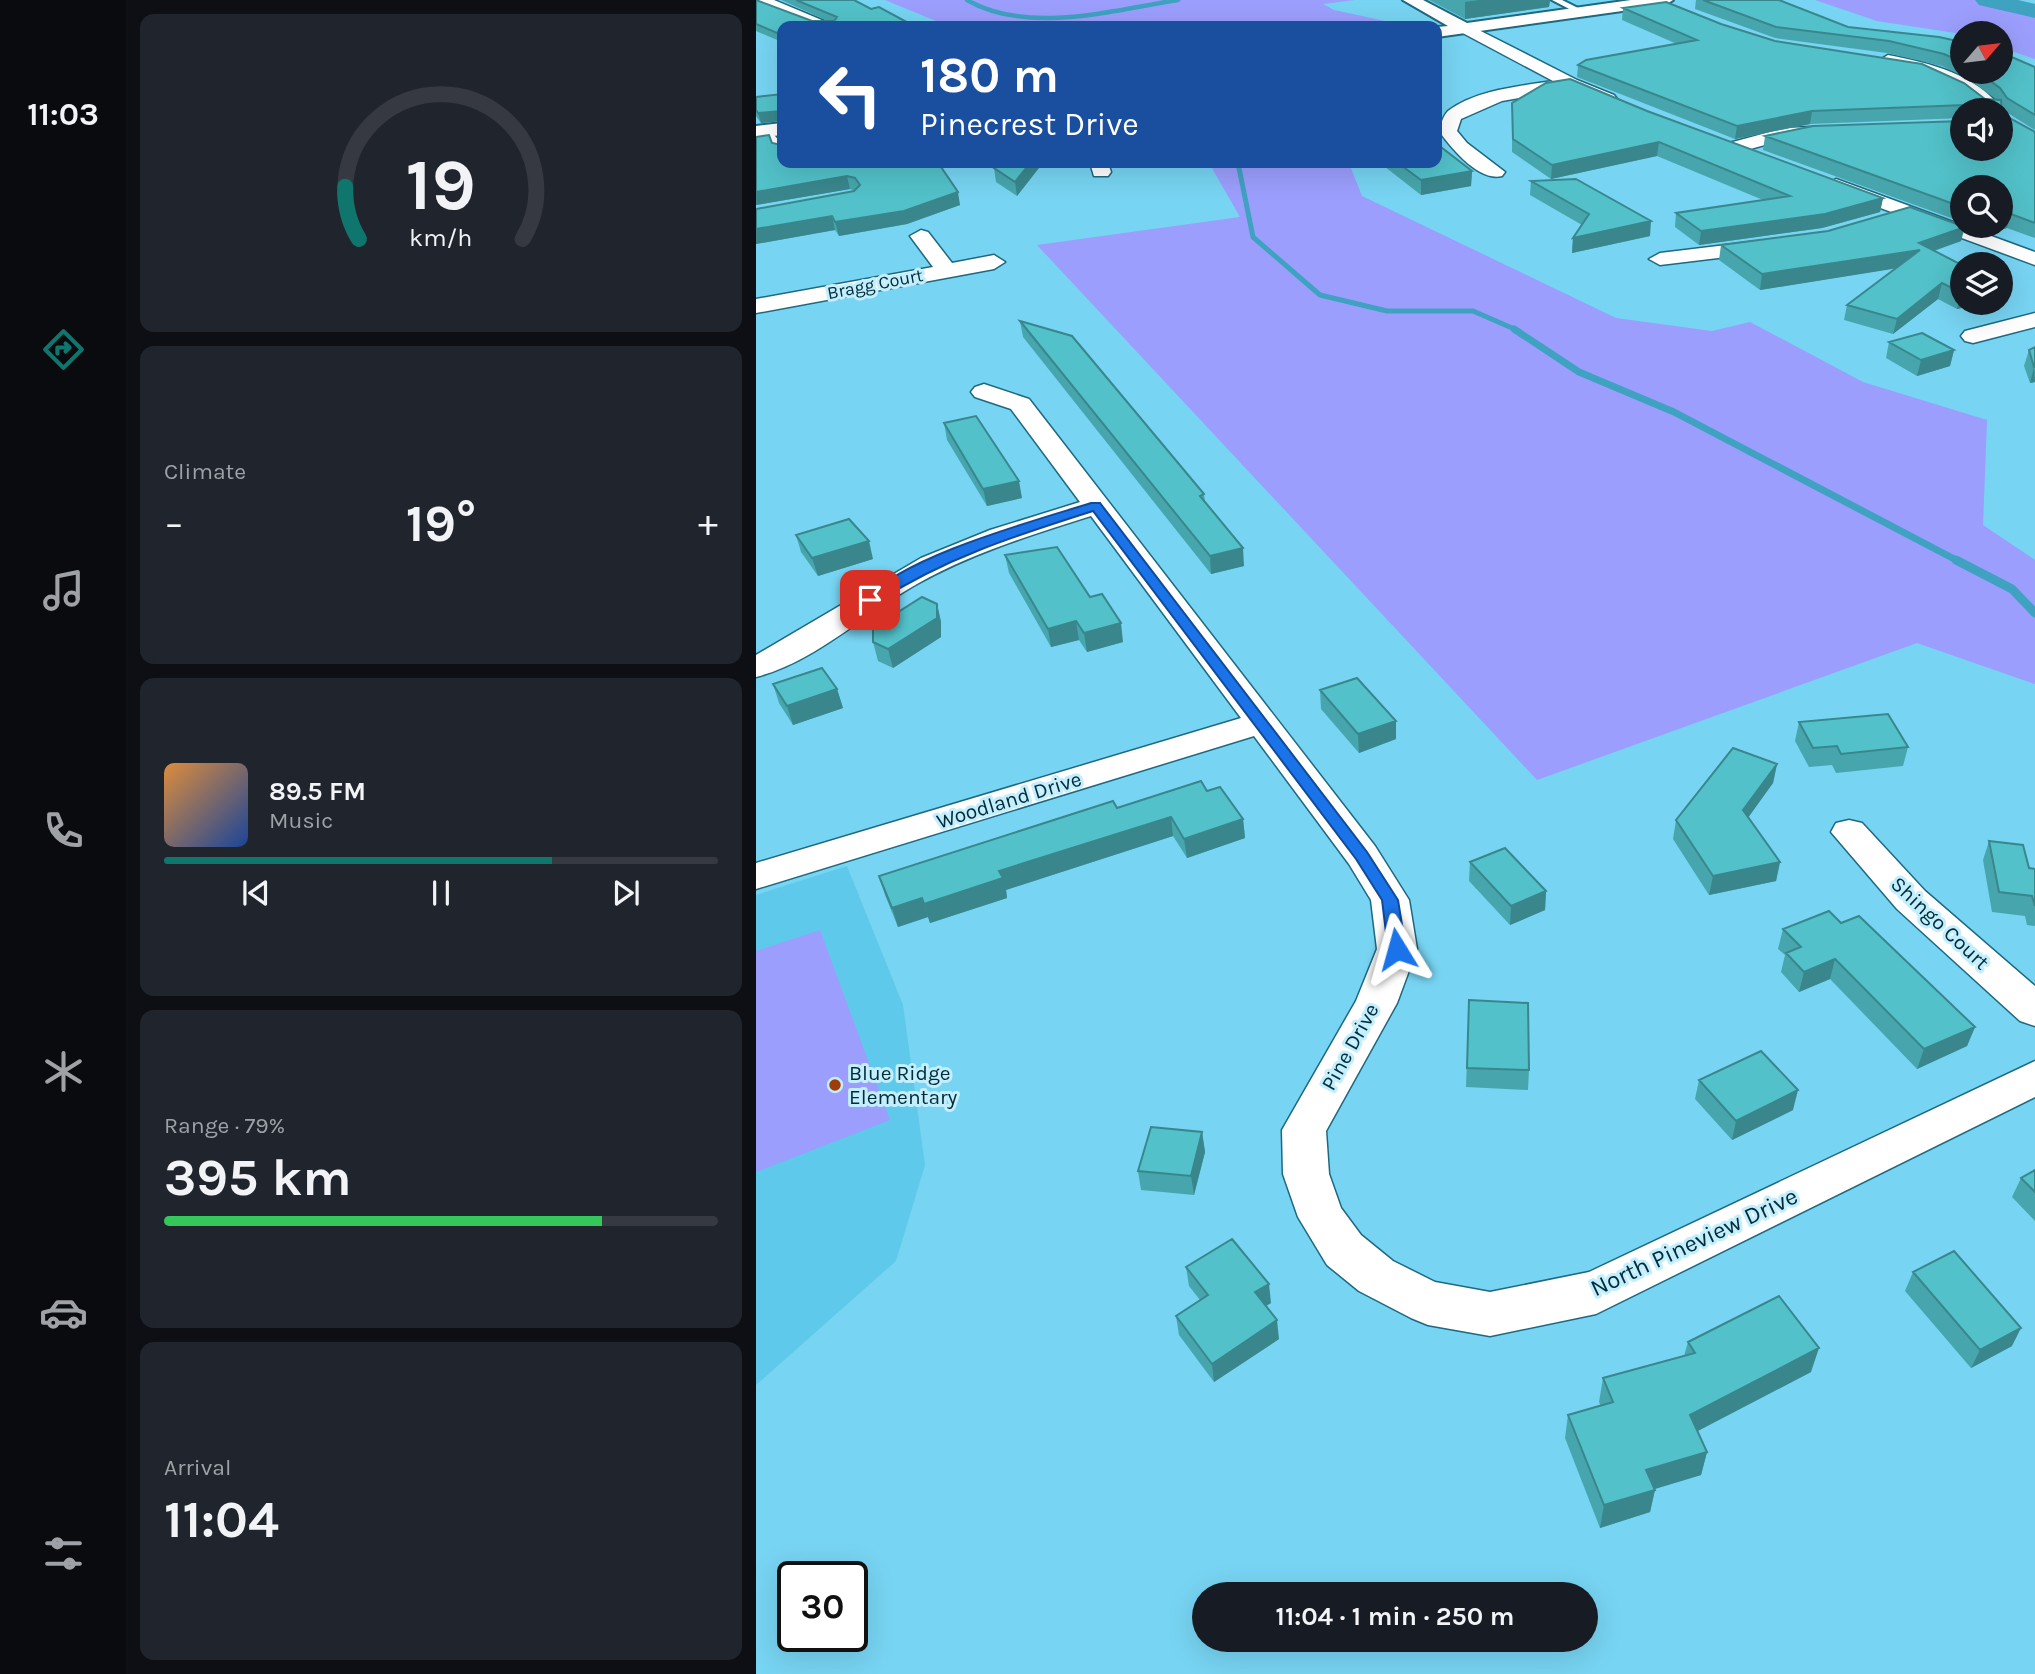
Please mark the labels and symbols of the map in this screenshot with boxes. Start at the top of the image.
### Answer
north arrow [1950,21,2012,84]
street label: Bragg Court [825,264,925,304]
pin [840,570,900,630]
street label: Woodland Drive [934,767,1084,833]
street label: Shingo Court [1886,872,1994,975]
position arrow [1360,912,1434,986]
street label: Pine Drive [1316,999,1384,1095]
place label: Blue Ridge Elementary [849,1061,958,1109]
marker: Blue Ridge Elementary [827,1077,843,1093]
street label: North Pineview Drive [1586,1182,1802,1302]
speed limit sign: 30 [777,1561,868,1652]

